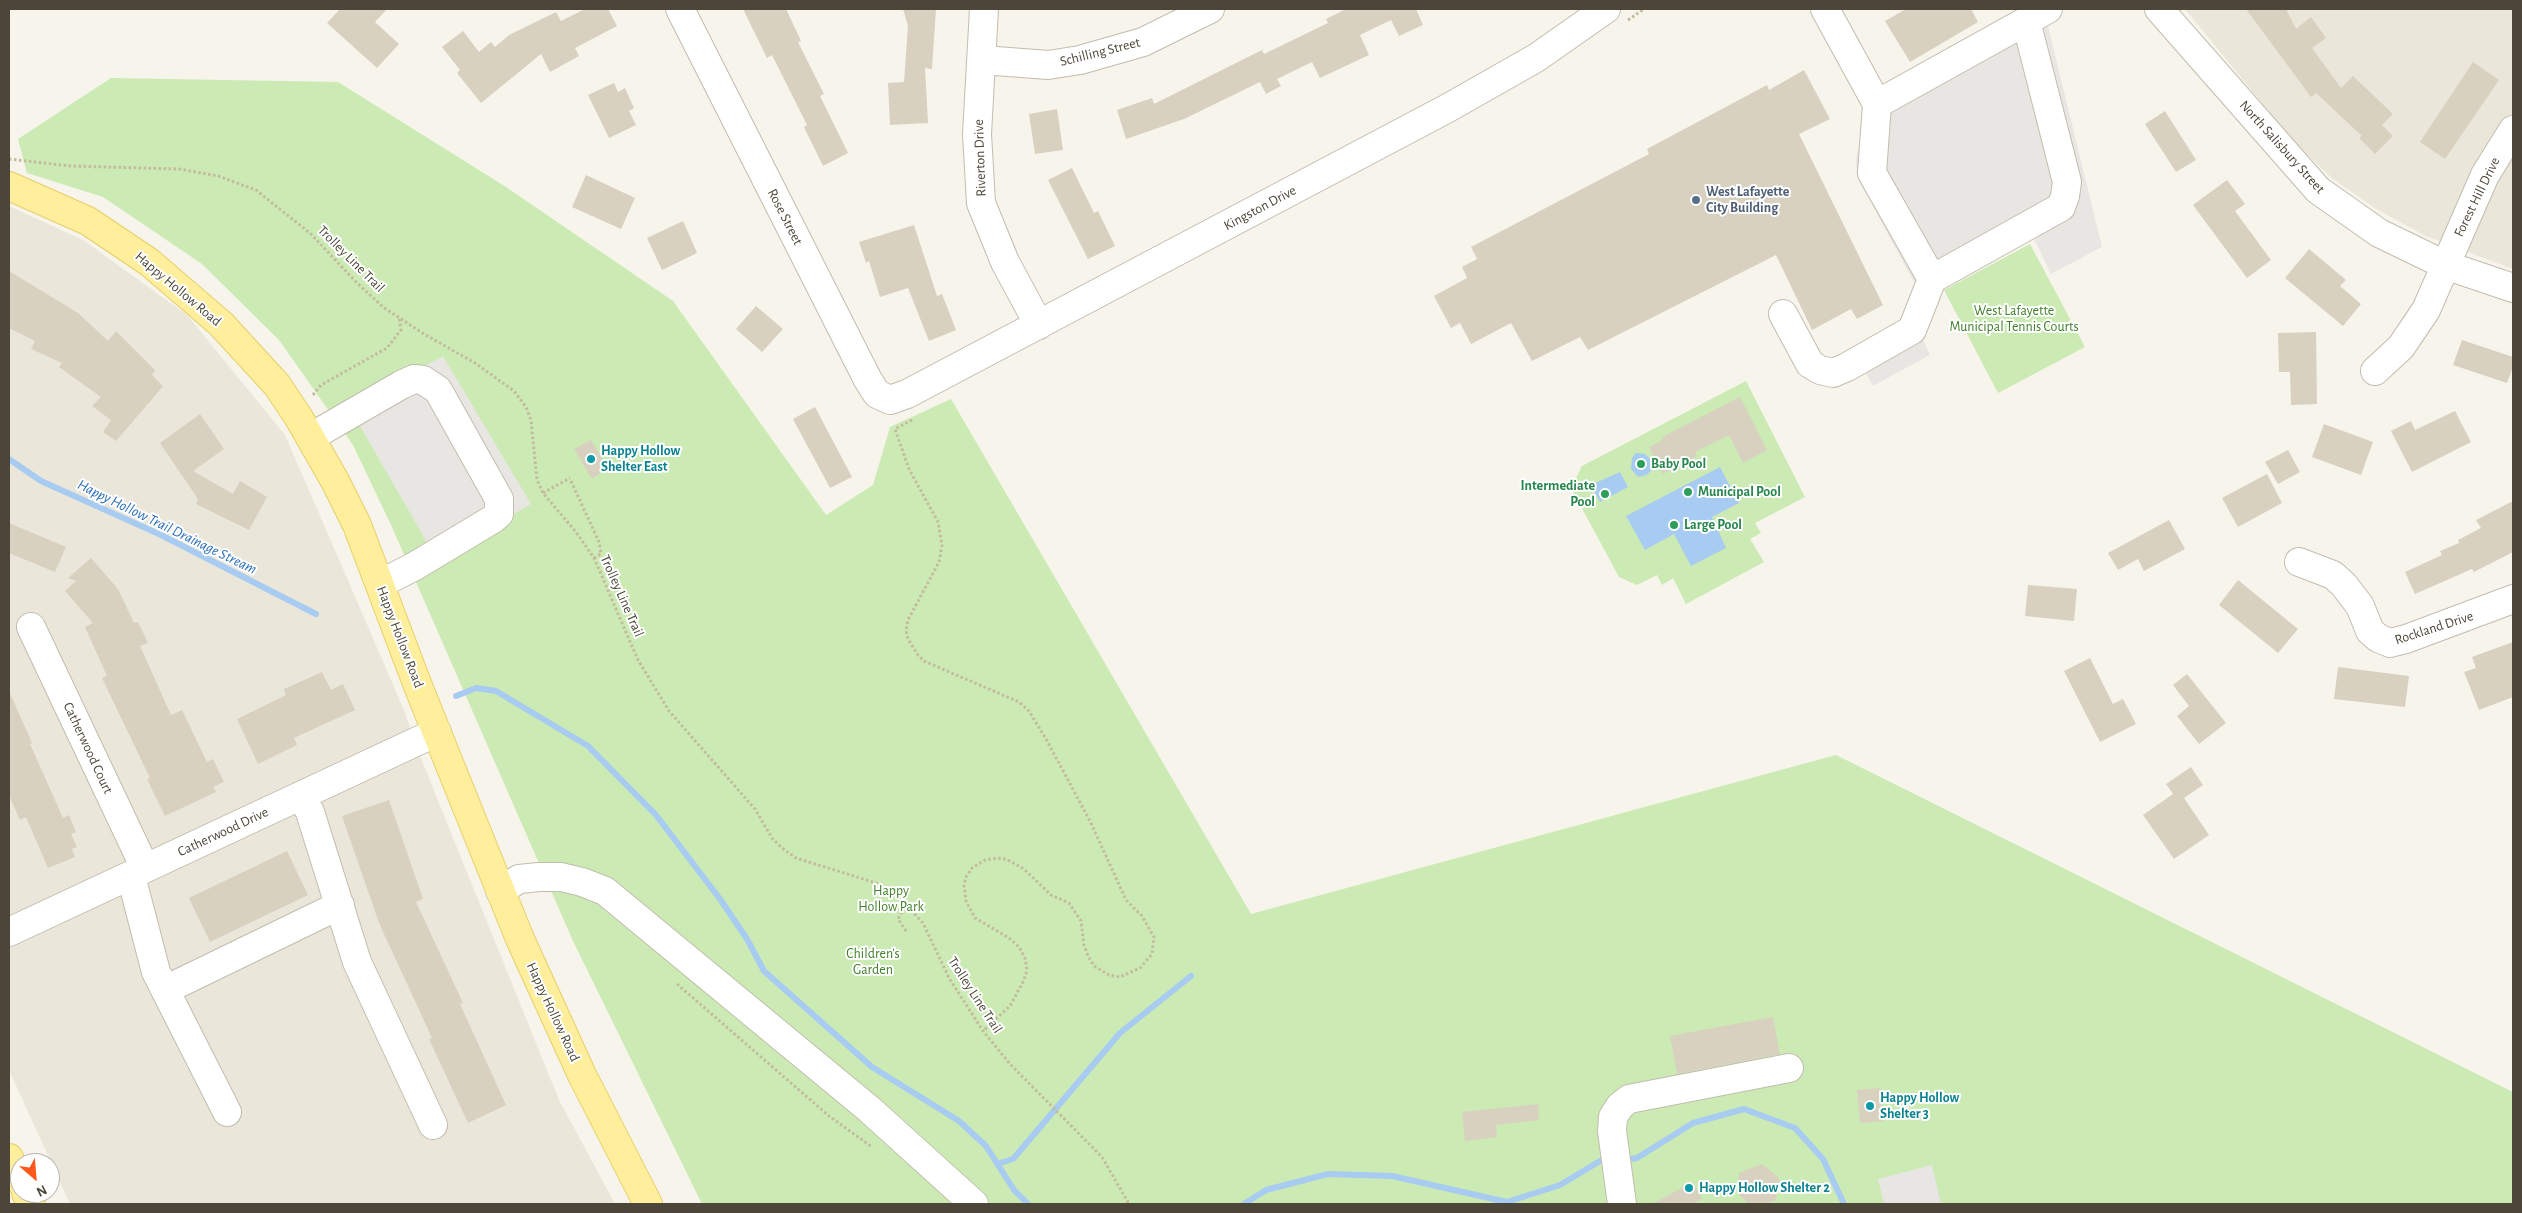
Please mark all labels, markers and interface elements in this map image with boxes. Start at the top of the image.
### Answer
street label: Schilling Street [1058,34,1142,70]
street label: North Salisbury Street [2236,97,2328,197]
street label: Riverton Drive [970,119,990,197]
street label: Forest Hill Drive [2450,154,2504,240]
street label: Kingston Drive [1221,182,1299,234]
place label: West Lafayette City Building [1706,184,1789,216]
street label: Rose Street [764,186,806,248]
marker: West Lafayette City Building [1690,194,1702,206]
street label: Trolley Line Trail [314,222,388,296]
street label: Happy Hollow Road [131,248,225,330]
park label: West Lafayette Municipal Tennis Courts [1949,303,2079,336]
place label: Happy Hollow Shelter East [601,443,680,476]
marker: Happy Hollow Shelter East [585,453,597,465]
place label: Baby Pool [1651,456,1706,472]
marker: Baby Pool [1635,458,1647,470]
water label: Happy Hollow Trail Drainage Stream [74,476,260,578]
place label: Intermediate Pool [1521,478,1595,511]
place label: Municipal Pool [1698,484,1781,500]
marker: Municipal Pool [1682,486,1694,498]
marker: Intermediate Pool [1599,488,1611,500]
place label: Large Pool [1684,517,1742,533]
marker: Large Pool [1668,519,1680,531]
street label: Trolley Line Trail [596,552,648,640]
street label: Happy Hollow Road [373,584,427,690]
street label: Rockland Drive [2393,607,2475,649]
street label: Catherwood Court [59,700,117,796]
street label: Catherwood Drive [175,804,271,860]
park label: Happy Hollow Park [858,883,924,916]
park label: Children's Garden [846,946,900,979]
street label: Trolley Line Trail [944,954,1006,1036]
street label: Happy Hollow Road [523,960,583,1064]
place label: Happy Hollow Shelter 3 [1880,1090,1959,1122]
marker: Happy Hollow Shelter 3 [1864,1100,1876,1112]
north arrow [10,1153,60,1203]
place label: Happy Hollow Shelter 2 [1699,1180,1830,1196]
text: N [34,1182,49,1199]
marker: Happy Hollow Shelter 2 [1683,1182,1695,1194]

